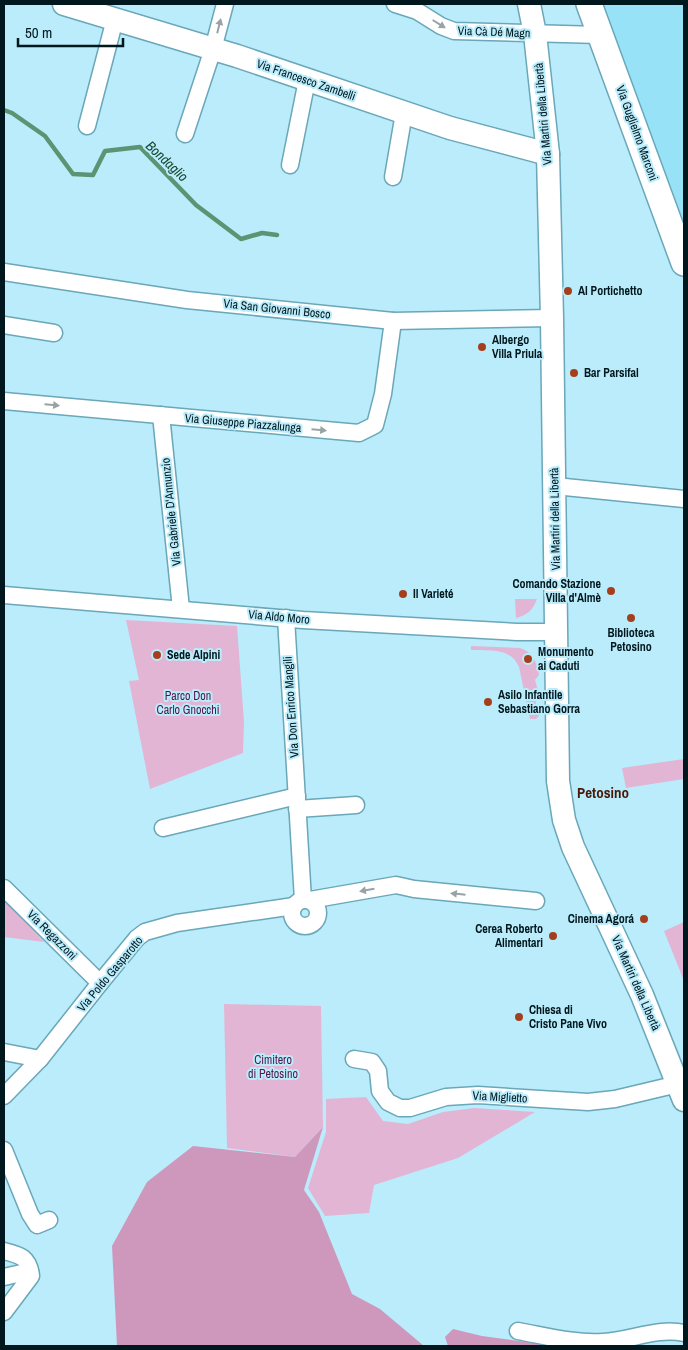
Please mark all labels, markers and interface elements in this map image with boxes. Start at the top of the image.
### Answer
scale bar [18,15,122,47]
one-way arrow [215,19,223,34]
one-way arrow [432,19,446,28]
text: 50 m [25,22,52,43]
street label: Via Cà Dé Magn [457,23,531,41]
street label: Via Francesco Zambelli [254,56,358,104]
street label: Via Martiri della Libertà [531,62,555,166]
street label: Via Guglielmo Marconi [612,83,662,183]
water label: Bondaglio [142,137,192,185]
place label: Al Portichetto [578,283,643,299]
marker: Al Portichetto [562,285,574,297]
street label: Via San Giovanni Bosco [223,295,331,323]
place label: Albergo Villa Priula [492,332,543,362]
marker: Albergo Villa Priula [476,341,488,353]
place label: Bar Parsifal [584,365,639,381]
marker: Bar Parsifal [568,367,580,379]
one-way arrow [45,402,61,410]
street label: Via Giuseppe Piazzalunga [184,410,302,436]
one-way arrow [311,426,327,434]
street label: Via Gabriele D'Annunzio [157,457,185,567]
street label: Via Martiri della Libertà [546,467,564,570]
place label: Comando Stazione Villa d'Almè [512,576,602,606]
marker: Comando Stazione Villa d'Almè [605,585,617,597]
place label: Il Varieté [413,586,454,602]
marker: Il Varieté [397,588,409,600]
street label: Via Aldo Moro [248,606,310,628]
marker: Biblioteca Petosino [625,612,637,624]
place label: Biblioteca Petosino [607,625,655,655]
place label: Monumento ai Caduti [538,644,594,674]
place label: Sede Alpini [167,647,220,663]
marker: Sede Alpini [151,649,163,661]
marker: Monumento ai Caduti [522,653,534,665]
street label: Via Don Enrico Mangili [279,656,303,758]
place label: Asilo Infantile Sebastiano Gorra [498,687,581,717]
park label: Parco Don Carlo Gnocchi [157,688,219,718]
marker: Asilo Infantile Sebastiano Gorra [482,696,494,708]
district label: Petosino [577,782,629,803]
one-way arrow [358,886,374,894]
one-way arrow [449,890,465,898]
street label: Via Regazzoni [24,907,80,963]
place label: Cinema Agorá [568,911,635,927]
marker: Cinema Agorá [638,913,650,925]
place label: Cerea Roberto Alimentari [475,921,543,951]
marker: Cerea Roberto Alimentari [547,930,559,942]
street label: Via Poldo Gasparotto [74,933,146,1015]
street label: Via Martiri della Libertà [608,933,664,1034]
place label: Chiesa di Cristo Pane Vivo [529,1002,607,1032]
marker: Chiesa di Cristo Pane Vivo [513,1011,525,1023]
park label: Cimitero di Petosino [248,1052,298,1082]
street label: Via Miglietto [472,1088,528,1106]

